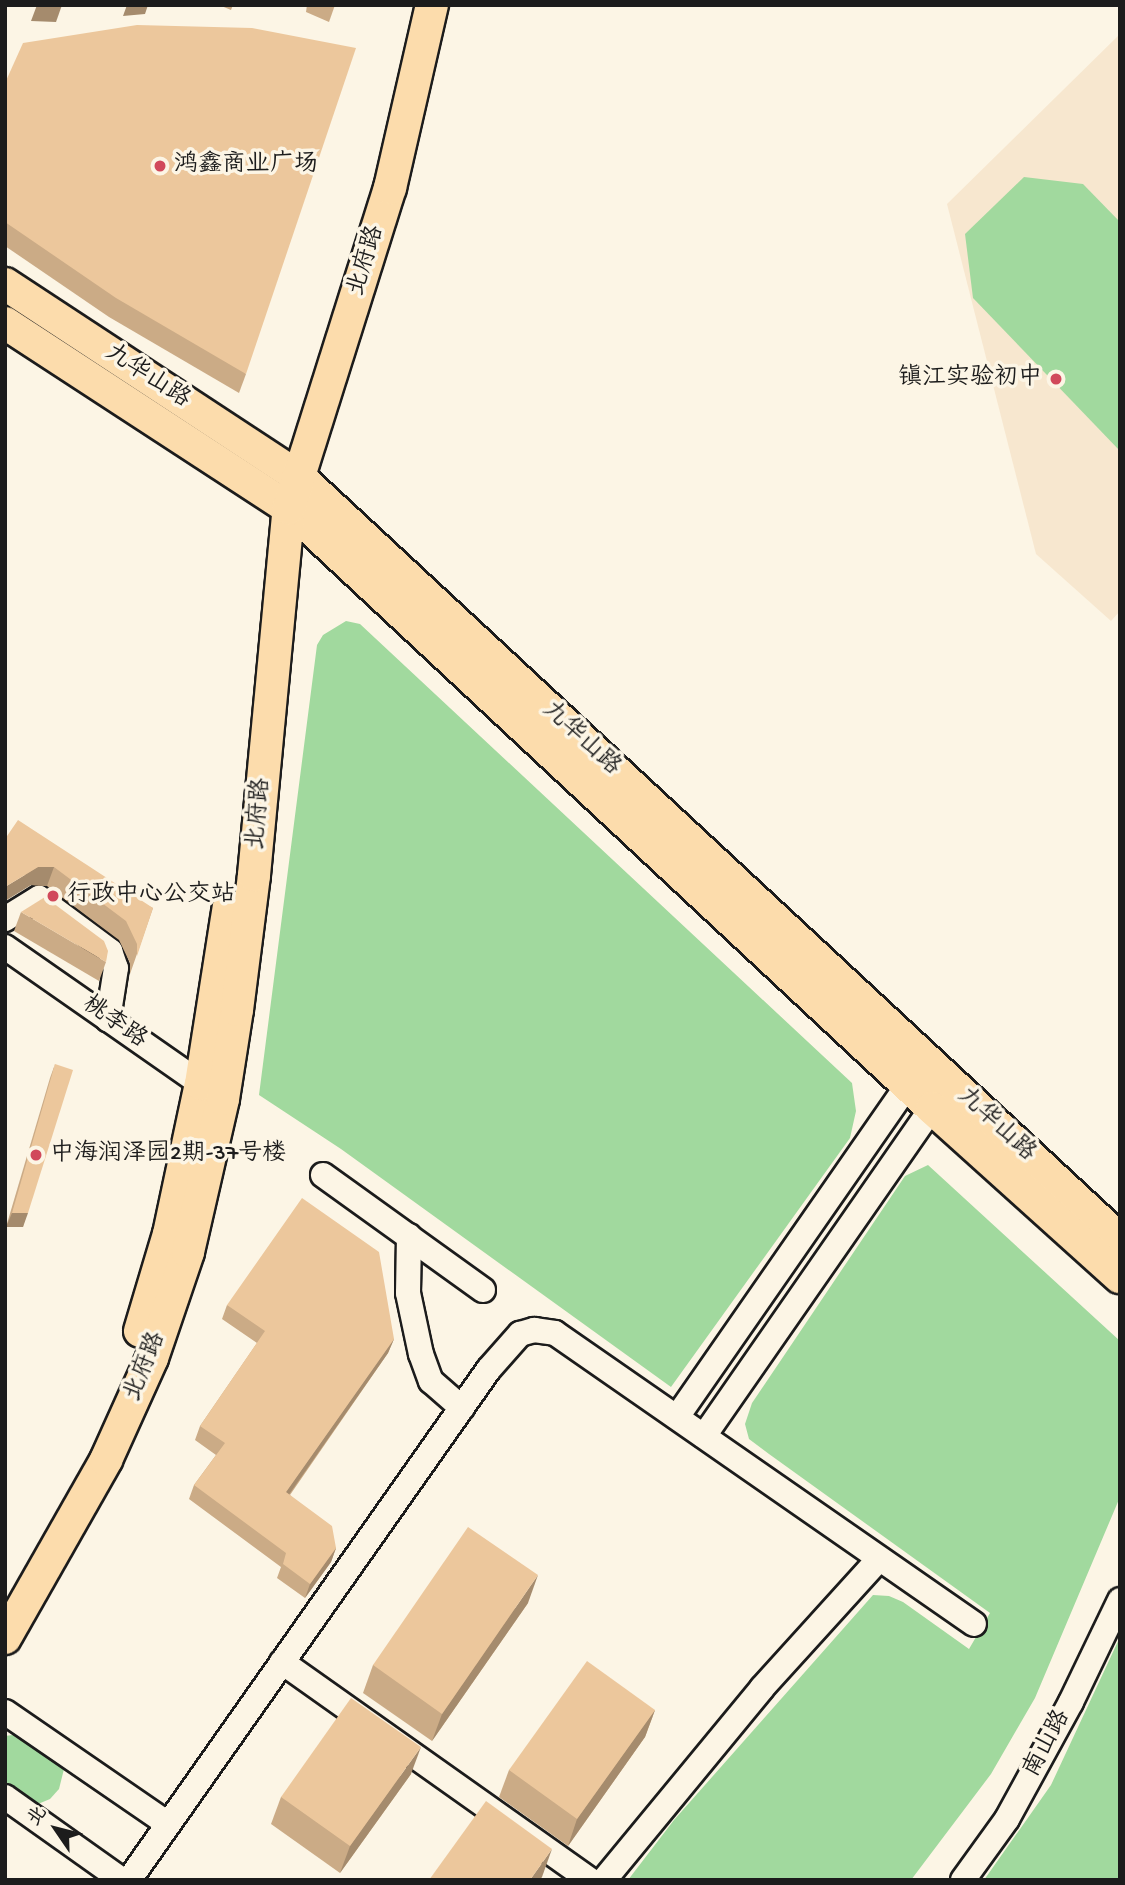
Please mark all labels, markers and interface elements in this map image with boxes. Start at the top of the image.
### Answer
place label: 鸿鑫商业广场 [174,152,318,180]
marker: 鸿鑫商业广场 [152,158,168,174]
street label: 北府路 [343,222,391,300]
street label: 九华山路 [99,339,195,415]
place label: 镇江实验初中 [898,365,1042,393]
marker: 镇江实验初中 [1048,371,1064,387]
street label: 九华山路 [536,696,626,782]
street label: 北府路 [243,777,277,851]
place label: 行政中心公交站 [67,882,235,910]
marker: 行政中心公交站 [45,888,61,904]
street label: 桃李路 [76,991,152,1055]
street label: 九华山路 [951,1082,1041,1168]
place label: 中海润泽园2期-37号楼 [50,1141,286,1169]
marker: 中海润泽园2期-37号楼 [28,1147,44,1163]
street label: 北府路 [119,1328,173,1406]
street label: 南山路 [1018,1705,1078,1783]
north arrow [21,1794,91,1864]
text: 北 [24,1802,53,1831]

